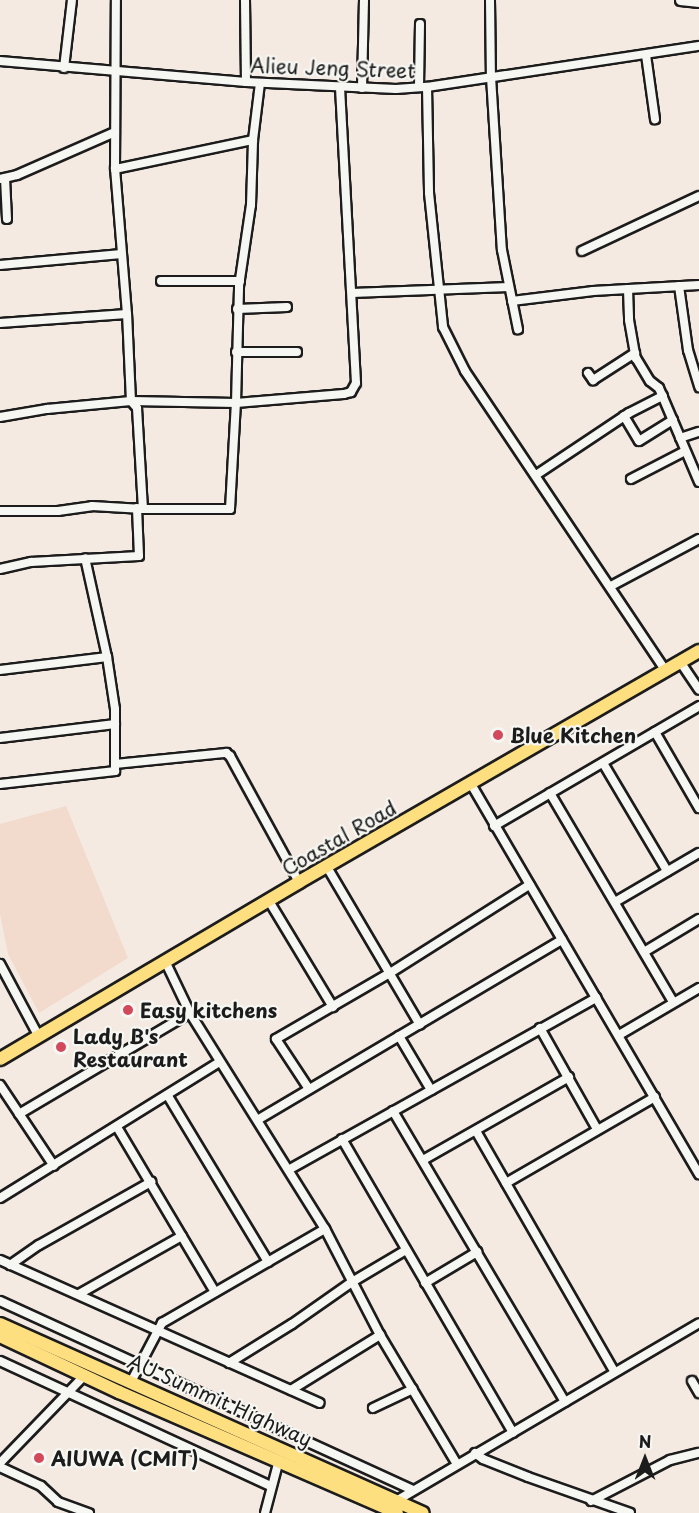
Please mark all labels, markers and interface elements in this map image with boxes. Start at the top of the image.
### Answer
street label: Alieu Jeng Street [250,53,416,83]
place label: Blue Kitchen [510,723,637,747]
marker: Blue Kitchen [491,728,505,742]
street label: Coastal Road [277,795,401,881]
place label: Easy kitchens [140,998,277,1022]
marker: Easy kitchens [121,1003,135,1017]
place label: Lady B's Restaurant [73,1024,188,1071]
marker: Lady B's Restaurant [54,1040,68,1054]
street label: AU Summit Highway [123,1348,317,1452]
north arrow [615,1429,675,1489]
text: N [639,1429,651,1453]
place label: AIUWA (CMIT) [51,1446,199,1470]
marker: AIUWA (CMIT) [32,1451,46,1465]

